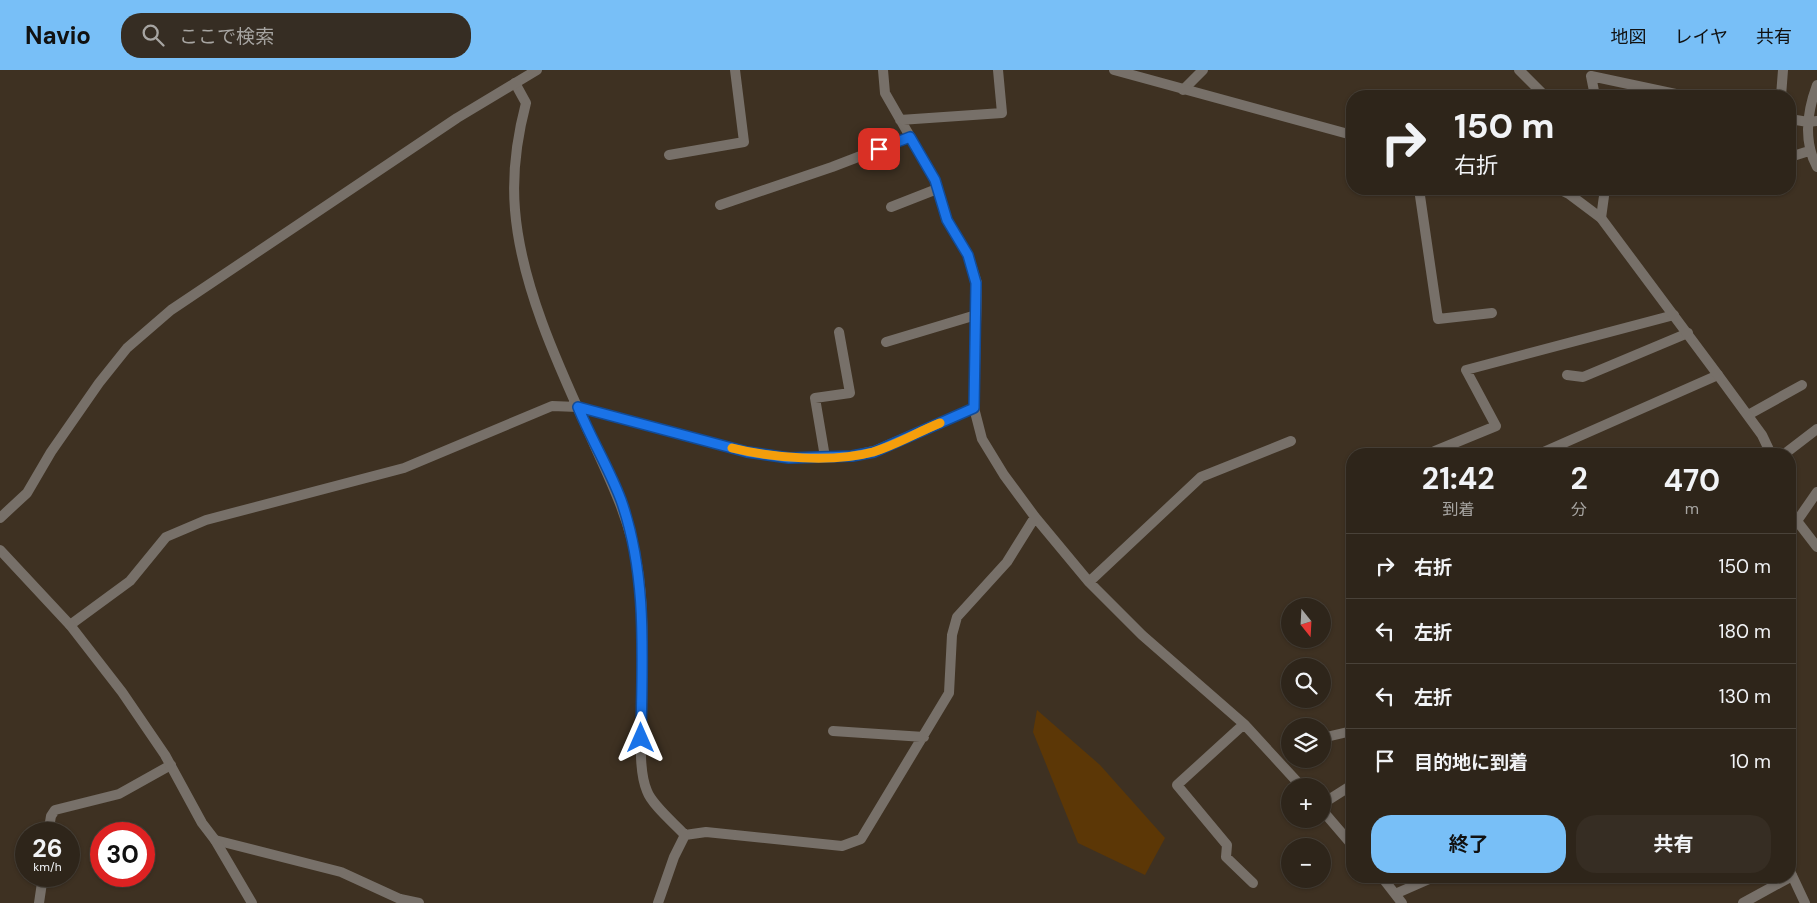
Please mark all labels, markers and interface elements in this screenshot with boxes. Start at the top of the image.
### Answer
search box [121,13,471,58]
text: Navio [25,20,91,51]
icon: search [139,21,167,49]
text: ここで検索 [179,24,274,49]
text: 地図 [1611,25,1647,49]
text: レイヤ [1675,25,1728,49]
text: 共有 [1756,25,1792,49]
text: 150 m [1454,103,1554,149]
icon: right [1371,110,1436,175]
pin [858,128,900,170]
icon: arrive [865,135,893,163]
text: 右折 [1454,151,1498,180]
text: 21:42 [1422,459,1495,498]
text: 2 [1570,459,1588,498]
text: 470 [1664,461,1720,500]
text: m [1685,498,1699,519]
text: 到着 [1442,499,1474,520]
text: 分 [1571,499,1587,520]
icon: right [1371,552,1399,580]
text: 150 m [1719,554,1771,579]
text: 右折 [1414,555,1452,580]
north arrow [1281,598,1331,648]
map controls [1281,598,1331,888]
icon: left [1371,617,1399,645]
text: 180 m [1719,619,1771,644]
text: 左折 [1414,620,1452,645]
button: search [1281,658,1331,708]
icon: left [1371,682,1399,710]
text: 130 m [1719,684,1771,709]
text: 左折 [1414,685,1452,710]
position arrow [614,711,666,763]
button: layers [1281,718,1331,768]
icon: arrive [1371,747,1399,775]
text: 10 m [1730,749,1771,774]
text: 目的地に到着 [1414,750,1528,775]
button: + [1281,778,1331,828]
button: 終了 [1371,815,1566,873]
button: 共有 [1576,815,1771,873]
speed limit sign: 30 [90,822,155,887]
text: 26 [32,832,63,865]
button: − [1281,838,1331,888]
text: km/h [33,859,62,875]

